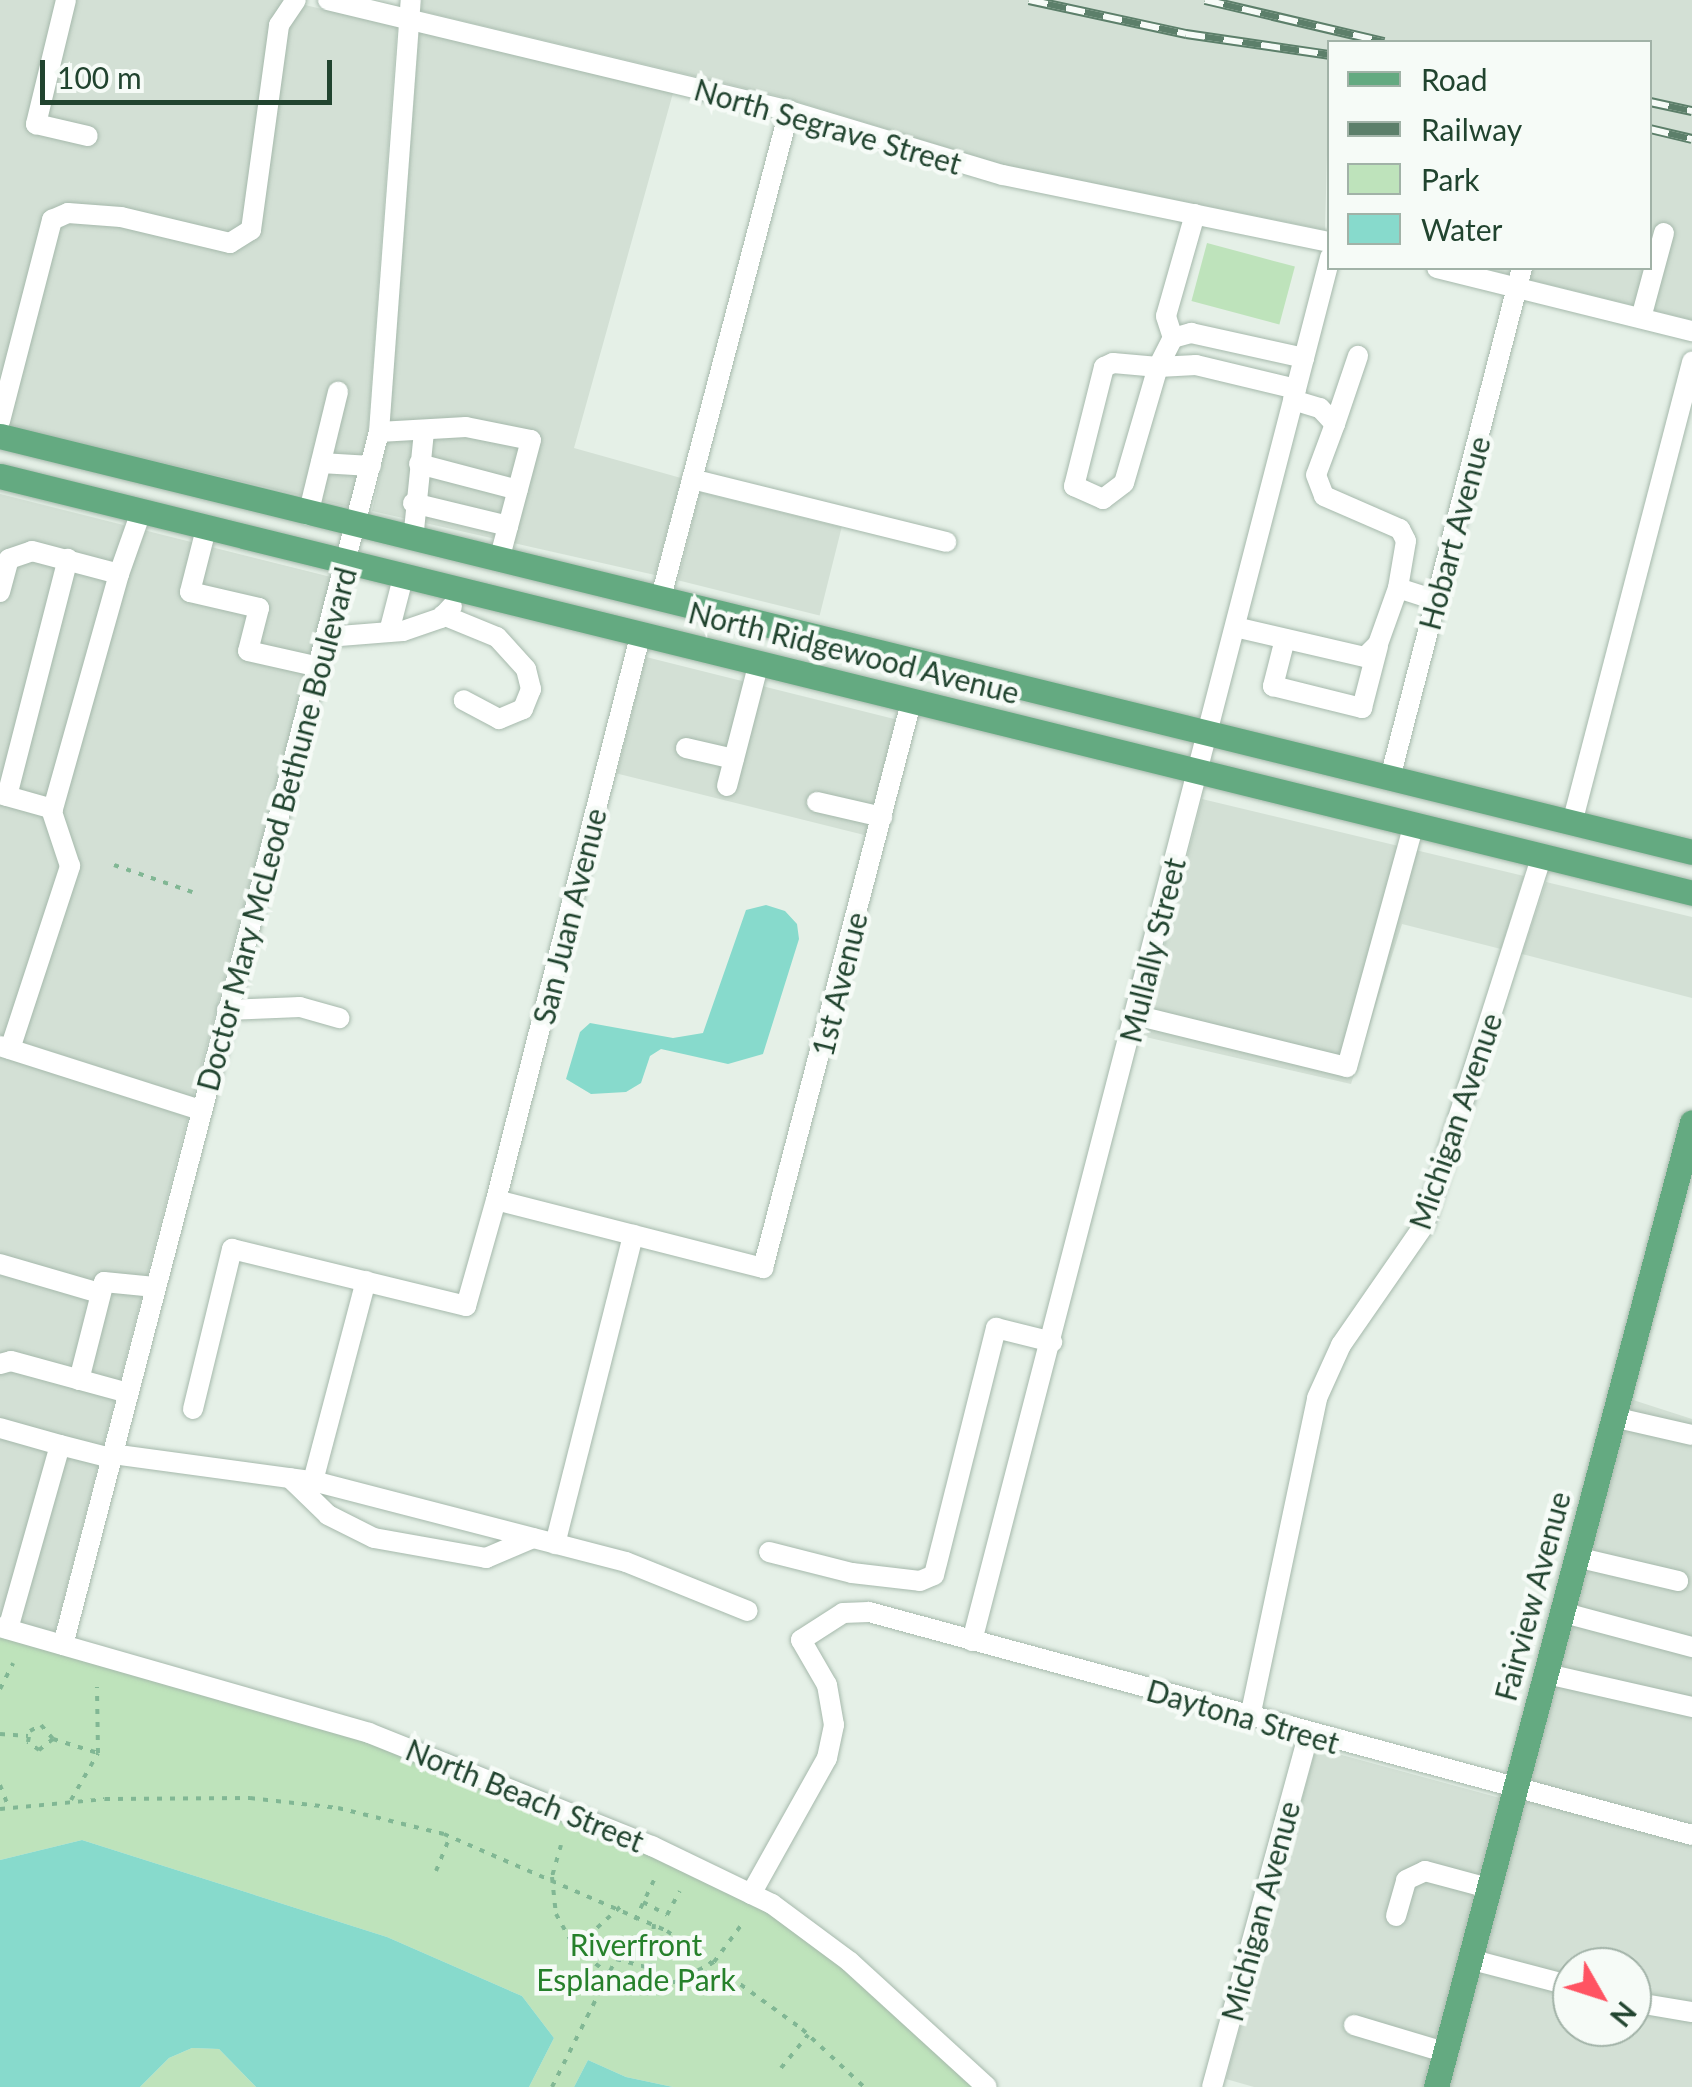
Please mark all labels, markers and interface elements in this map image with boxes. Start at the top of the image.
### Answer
scale bar [45,40,338,102]
legend [1327,40,1652,270]
text: 100 m [57,59,142,95]
text: Road [1421,61,1488,97]
street label: North Segrave Street [690,71,966,181]
text: Railway [1421,111,1522,147]
text: Park [1421,161,1480,197]
text: Water [1421,211,1503,247]
street label: Hobart Avenue [1411,432,1497,634]
street label: Doctor Mary McLeod Bethune Boulevard [188,563,364,1095]
street label: North Ridgewood Avenue [685,593,1023,711]
street label: San Juan Avenue [525,803,613,1029]
street label: Mullally Street [1112,854,1192,1046]
street label: 1st Avenue [804,908,874,1060]
street label: Michigan Avenue [1401,1008,1509,1234]
street label: Fairview Avenue [1487,1487,1577,1705]
street label: Daytona Street [1143,1671,1343,1761]
street label: North Beach Street [401,1731,649,1859]
street label: Michigan Avenue [1213,1797,1307,2025]
park label: Riverfront Esplanade Park [536,1926,736,1996]
north arrow [1552,1947,1652,2047]
text: N [1604,1996,1644,2034]

